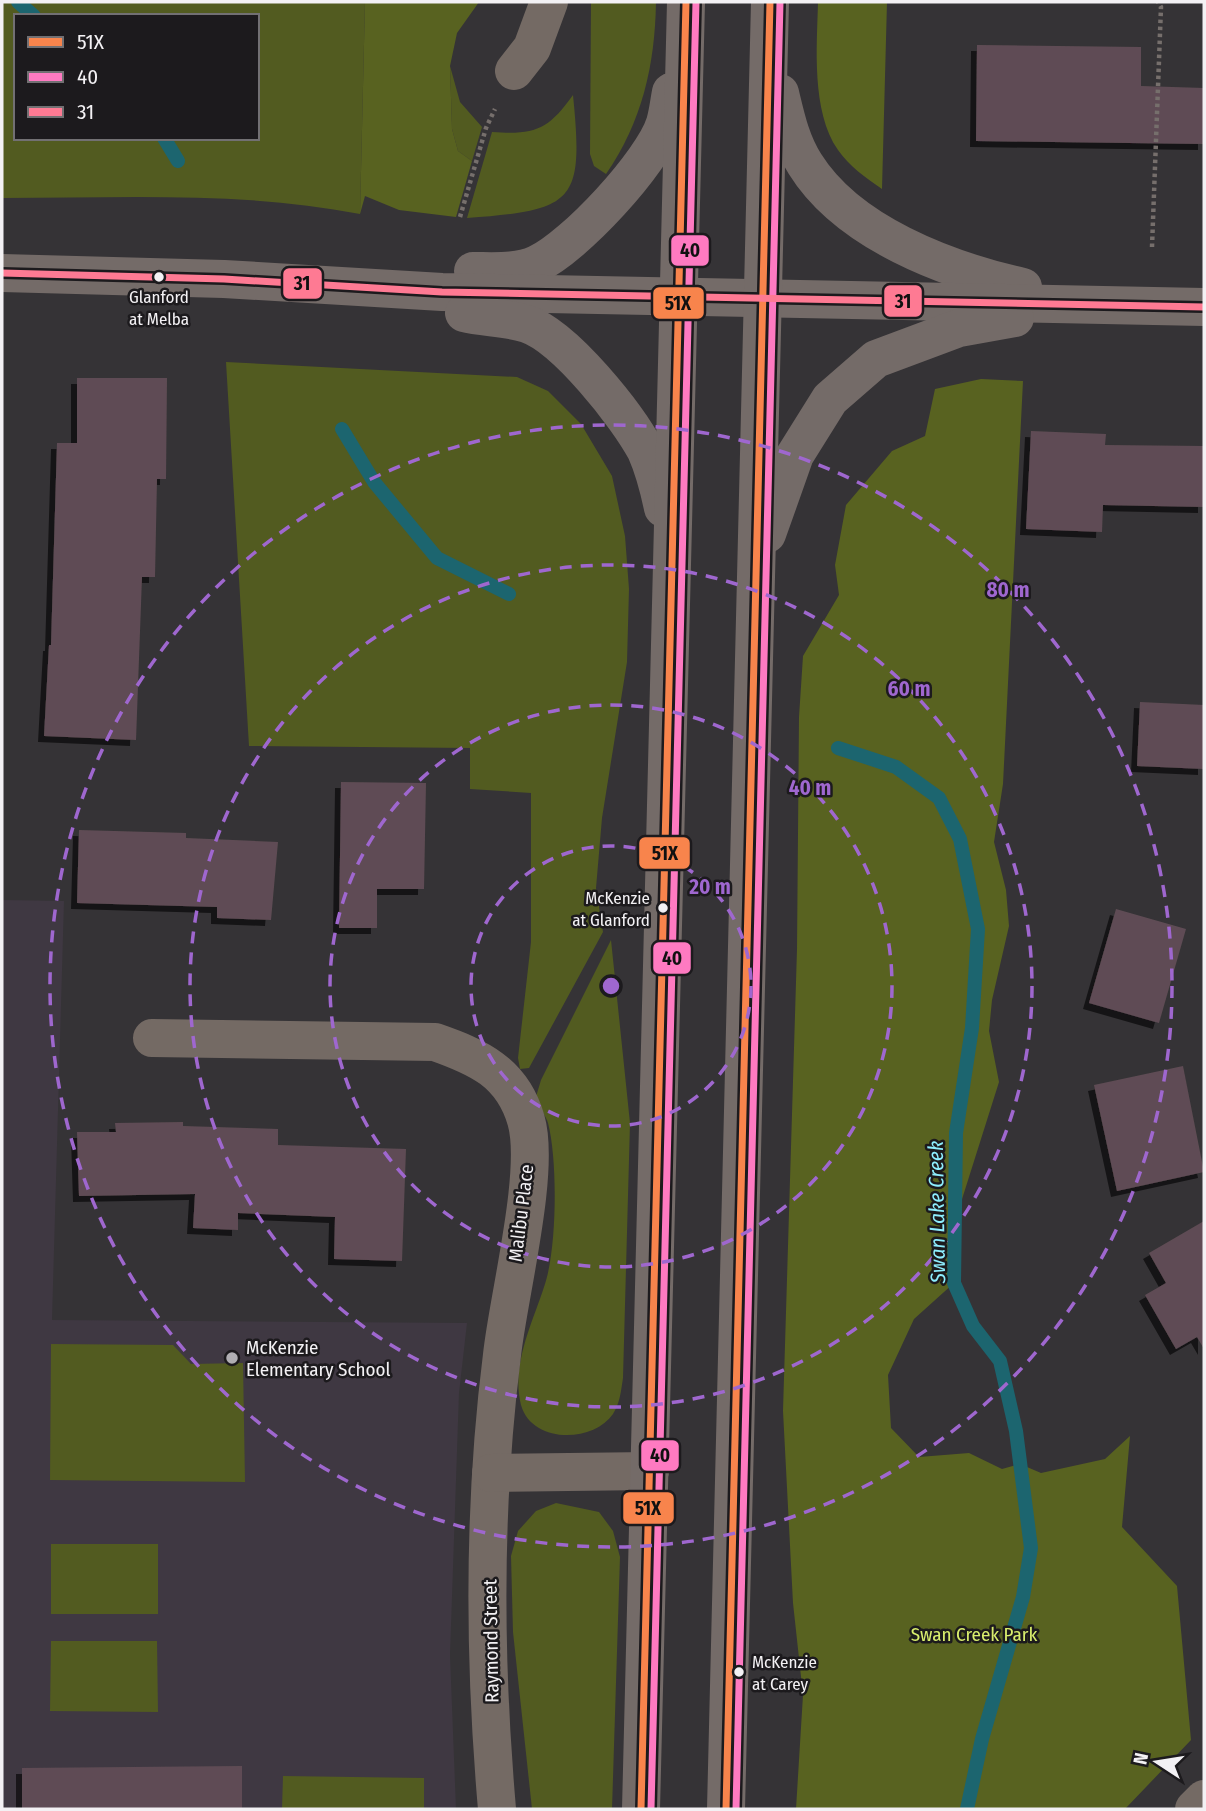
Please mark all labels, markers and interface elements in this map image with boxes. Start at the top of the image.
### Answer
legend [14,14,259,140]
text: 51X [77,29,105,55]
text: 40 [77,64,98,90]
text: 31 [77,99,94,125]
line badge: 40 [670,234,710,267]
text: 40 [680,239,700,262]
line badge: 31 [282,267,323,300]
marker: Glanford at Melba [152,270,166,284]
text: 31 [293,272,310,295]
line badge: 31 [883,284,923,318]
line badge: 51X [652,286,705,320]
place label: Glanford at Melba [129,287,189,330]
text: 31 [894,290,911,313]
text: 51X [665,292,692,315]
text: 80 m [987,577,1029,603]
text: 60 m [888,676,930,702]
text: 40 m [789,775,831,801]
line badge: 51X [638,836,691,870]
text: 51X [652,842,679,865]
text: 20 m [688,874,731,900]
place label: McKenzie at Glanford [572,888,650,931]
marker: McKenzie at Glanford [656,901,670,915]
line badge: 40 [652,941,692,975]
text: 40 [662,947,682,970]
centre of rings [599,974,623,998]
water label: Swan Lake Creek [923,1140,951,1285]
street label: Malibu Place [504,1163,538,1263]
place label: McKenzie Elementary School [246,1336,391,1381]
marker: McKenzie Elementary School [224,1350,240,1366]
line badge: 40 [640,1439,680,1472]
text: 40 [650,1444,670,1467]
line badge: 51X [622,1491,675,1525]
text: 51X [635,1497,662,1520]
street label: Raymond Street [478,1578,504,1703]
park label: Swan Creek Park [911,1623,1037,1646]
place label: McKenzie at Carey [752,1652,817,1695]
marker: McKenzie at Carey [732,1665,746,1679]
north arrow [1122,1727,1192,1797]
text: N [1128,1751,1153,1767]

